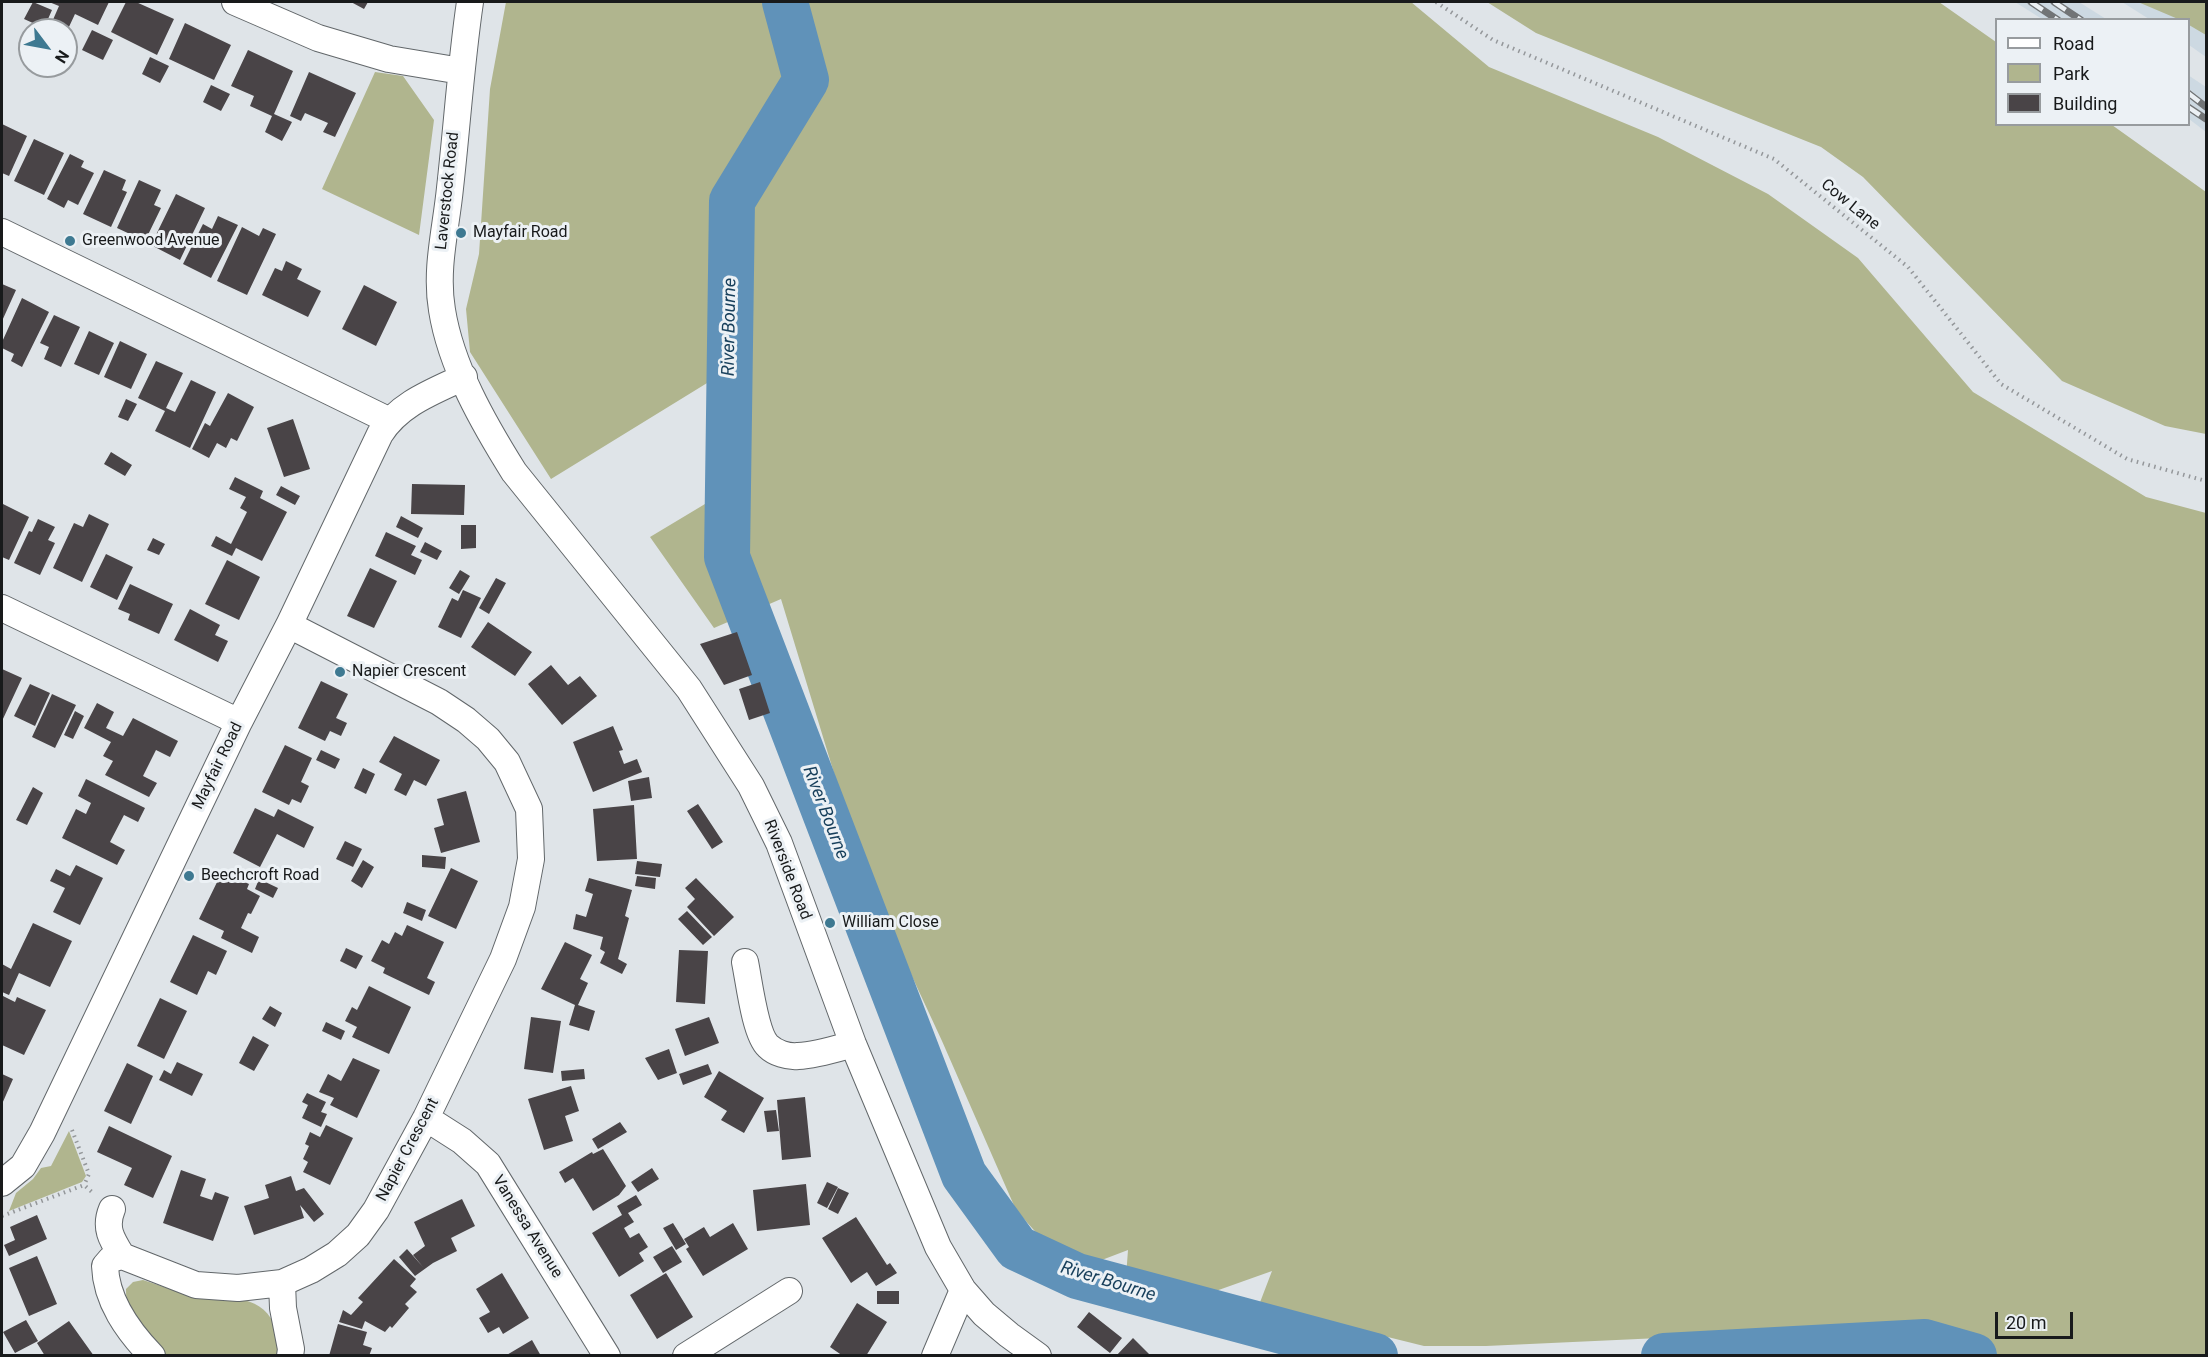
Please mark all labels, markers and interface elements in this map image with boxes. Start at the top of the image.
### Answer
north arrow [18,18,78,78]
legend [1995,18,2190,126]
text: Road [2053,33,2094,54]
text: N [51,47,73,67]
text: Park [2053,63,2089,84]
text: Building [2053,93,2117,114]
street label: Laverstock Road [432,131,464,251]
street label: Cow Lane [1817,175,1883,235]
place label: Mayfair Road [473,223,567,243]
marker: Mayfair Road [454,226,468,240]
place label: Greenwood Avenue [82,231,220,251]
marker: Greenwood Avenue [63,234,77,248]
water label: River Bourne [718,278,742,376]
place label: Napier Crescent [352,662,466,682]
marker: Napier Crescent [333,665,347,679]
street label: Mayfair Road [189,719,247,813]
water label: River Bourne [797,763,853,863]
street label: Riverside Road [759,817,815,923]
place label: Beechcroft Road [201,866,319,886]
marker: Beechcroft Road [182,869,196,883]
place label: William Close [842,913,939,933]
marker: William Close [823,916,837,930]
street label: Napier Crescent [373,1095,443,1205]
street label: Vanessa Avenue [488,1172,566,1282]
water label: River Bourne [1058,1257,1158,1307]
scale bar [1998,1300,2076,1338]
text: 20 m [2006,1312,2046,1333]

